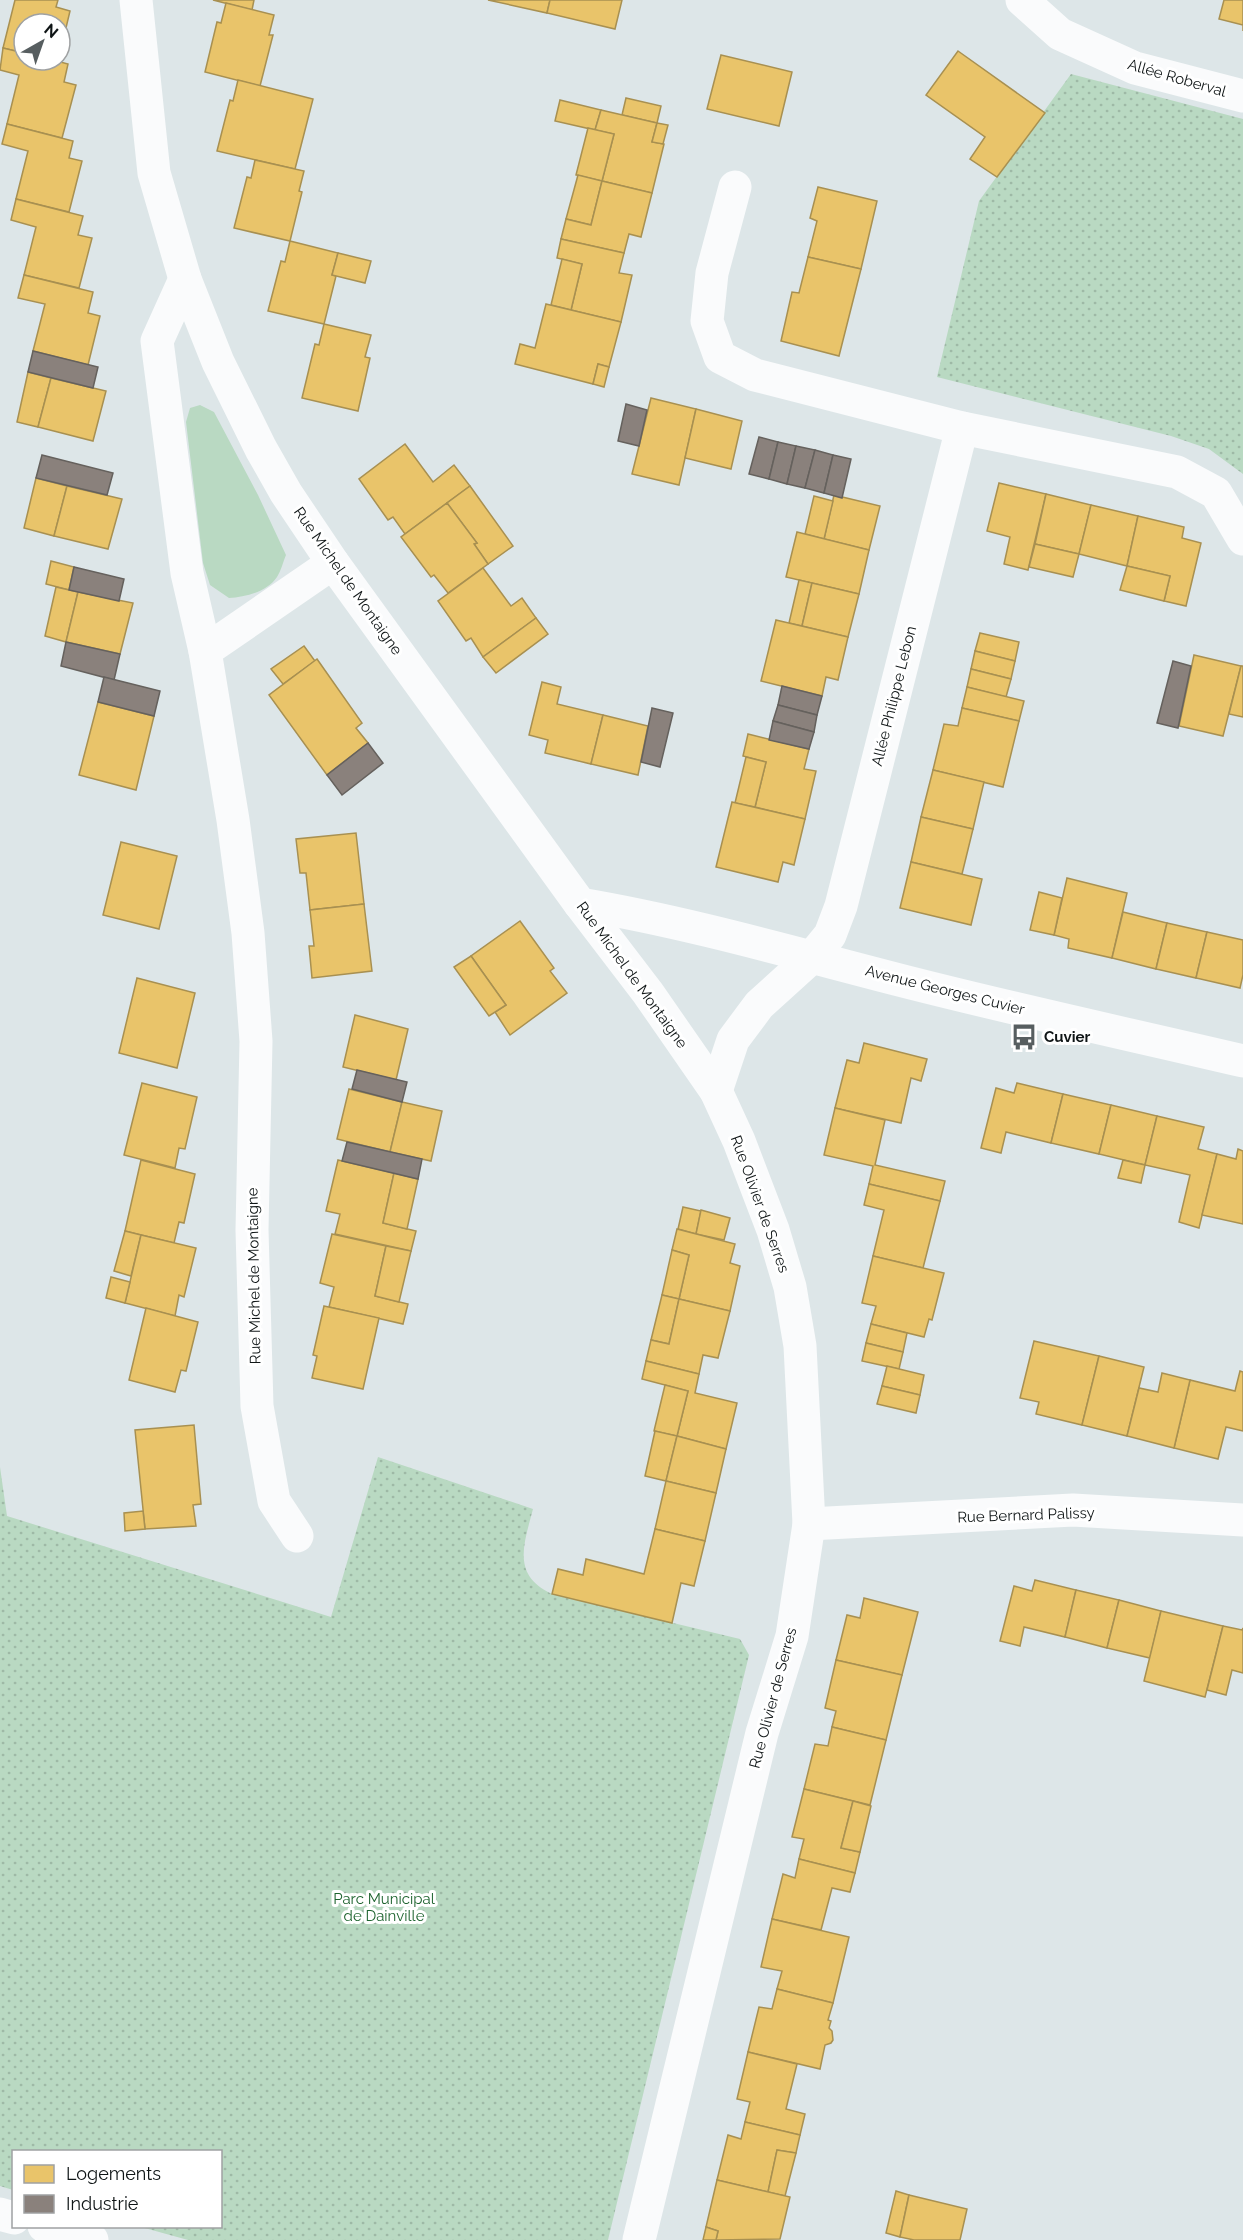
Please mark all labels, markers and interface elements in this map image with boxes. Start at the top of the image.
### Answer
north arrow [12,12,72,72]
text: N [41,20,62,42]
street label: Allée Roberval [1126,55,1229,101]
street label: Rue Michel de Montaigne [290,503,406,659]
street label: Allée Philippe Lebon [868,624,920,768]
street label: Rue Michel de Montaigne [573,898,691,1052]
street label: Avenue Georges Cuvier [863,961,1027,1019]
bus stop icon: Cuvier [1009,1022,1039,1052]
place label: Cuvier [1044,1028,1091,1046]
street label: Rue Olivier de Serres [727,1133,793,1275]
street label: Rue Michel de Montaigne [243,1187,265,1365]
street label: Rue Bernard Palissy [957,1504,1095,1526]
street label: Rue Olivier de Serres [746,1626,800,1770]
park label: Parc Municipal de Dainville [333,1890,436,1925]
legend [12,2150,222,2228]
text: Logements [66,2163,161,2184]
text: Industrie [66,2193,139,2214]

